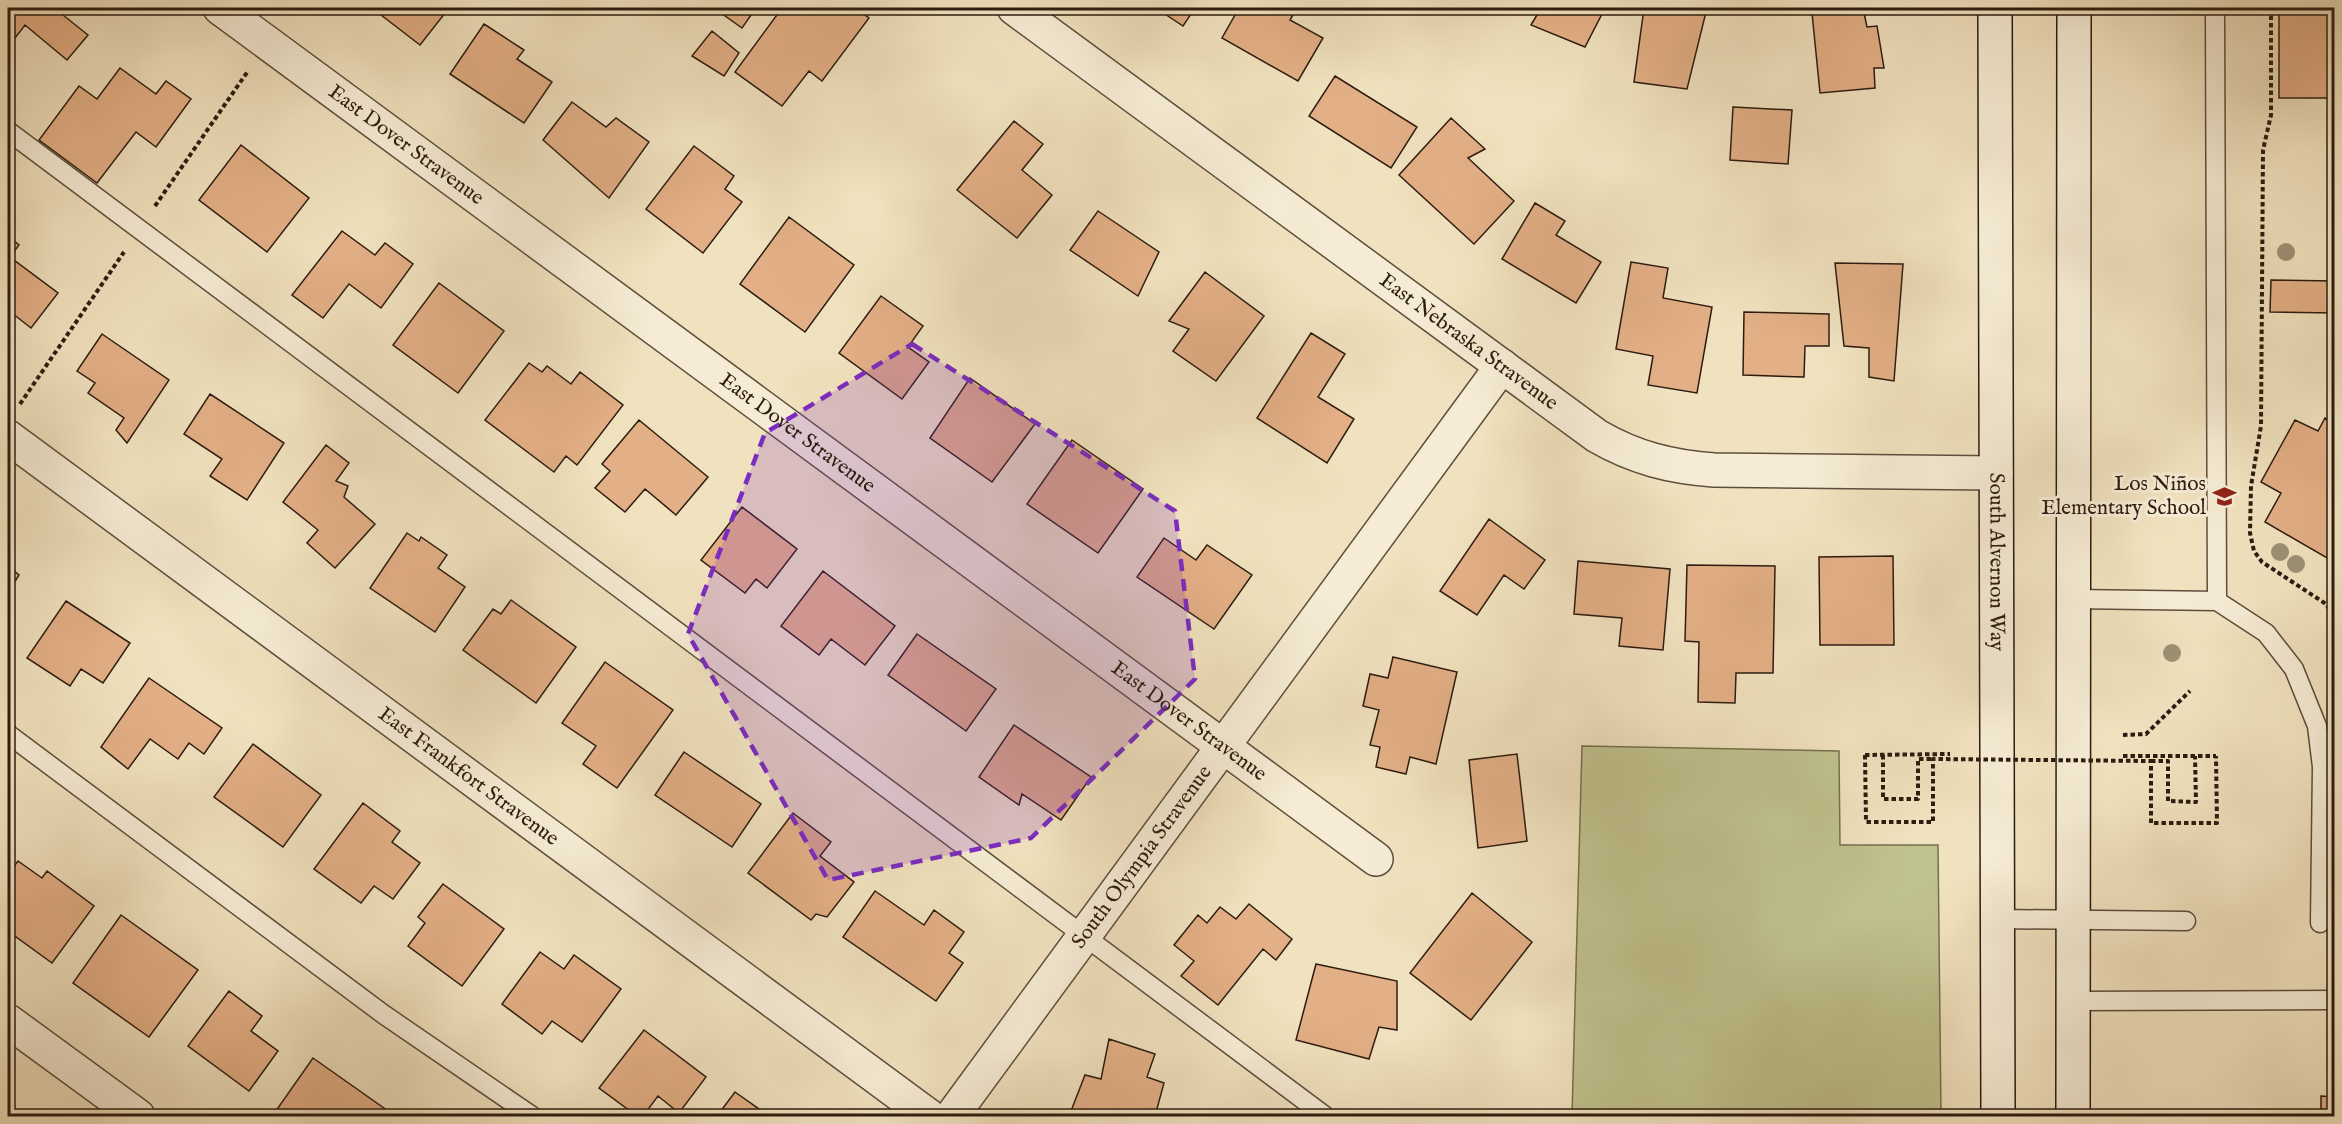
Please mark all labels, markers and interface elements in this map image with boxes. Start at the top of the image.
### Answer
street label: East Dover Stravenue [323,79,490,211]
street label: East Nebraska Stravenue [1374,267,1564,417]
street label: East Dover Stravenue [714,367,881,500]
place label: Los Niños Elementary School [2041,471,2206,522]
street label: South Alvernon Way [1983,473,2010,652]
school or university icon: Los Niños Elementary School [2211,483,2237,509]
street label: East Dover Stravenue [1105,655,1272,788]
street label: East Frankfort Stravenue [372,701,565,852]
street label: South Olympia Stravenue [1066,760,1218,954]

